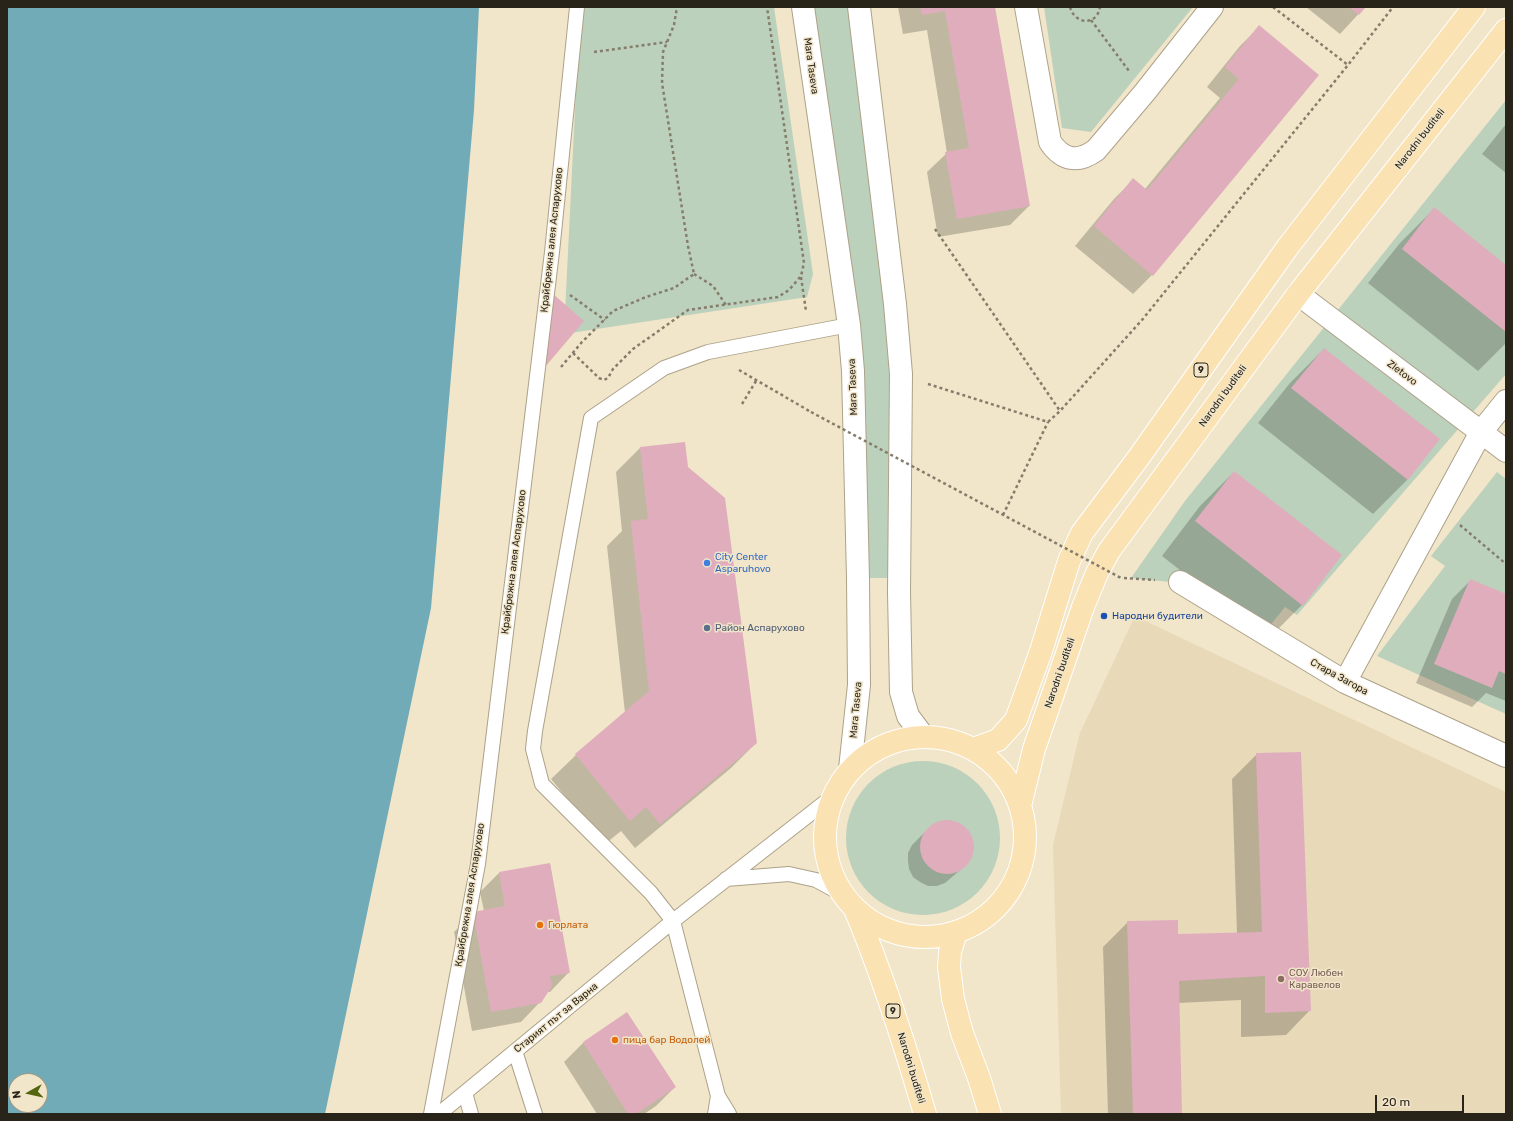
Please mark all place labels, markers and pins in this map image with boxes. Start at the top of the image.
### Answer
place label: City Center Asparuhovo [715,551,771,574]
marker: City Center Asparuhovo [702,558,712,568]
place label: Народни будители [1112,610,1203,622]
marker: Народни будители [1099,611,1109,621]
place label: Район Аспарухово [715,622,805,634]
marker: Район Аспарухово [702,623,712,633]
place label: Гюрлата [548,919,588,931]
marker: Гюрлата [535,920,545,930]
place label: СОУ Любен Каравелов [1289,967,1343,990]
marker: СОУ Любен Каравелов [1276,974,1286,984]
place label: пица бар Водолей [623,1034,710,1046]
marker: пица бар Водолей [610,1035,620,1045]

